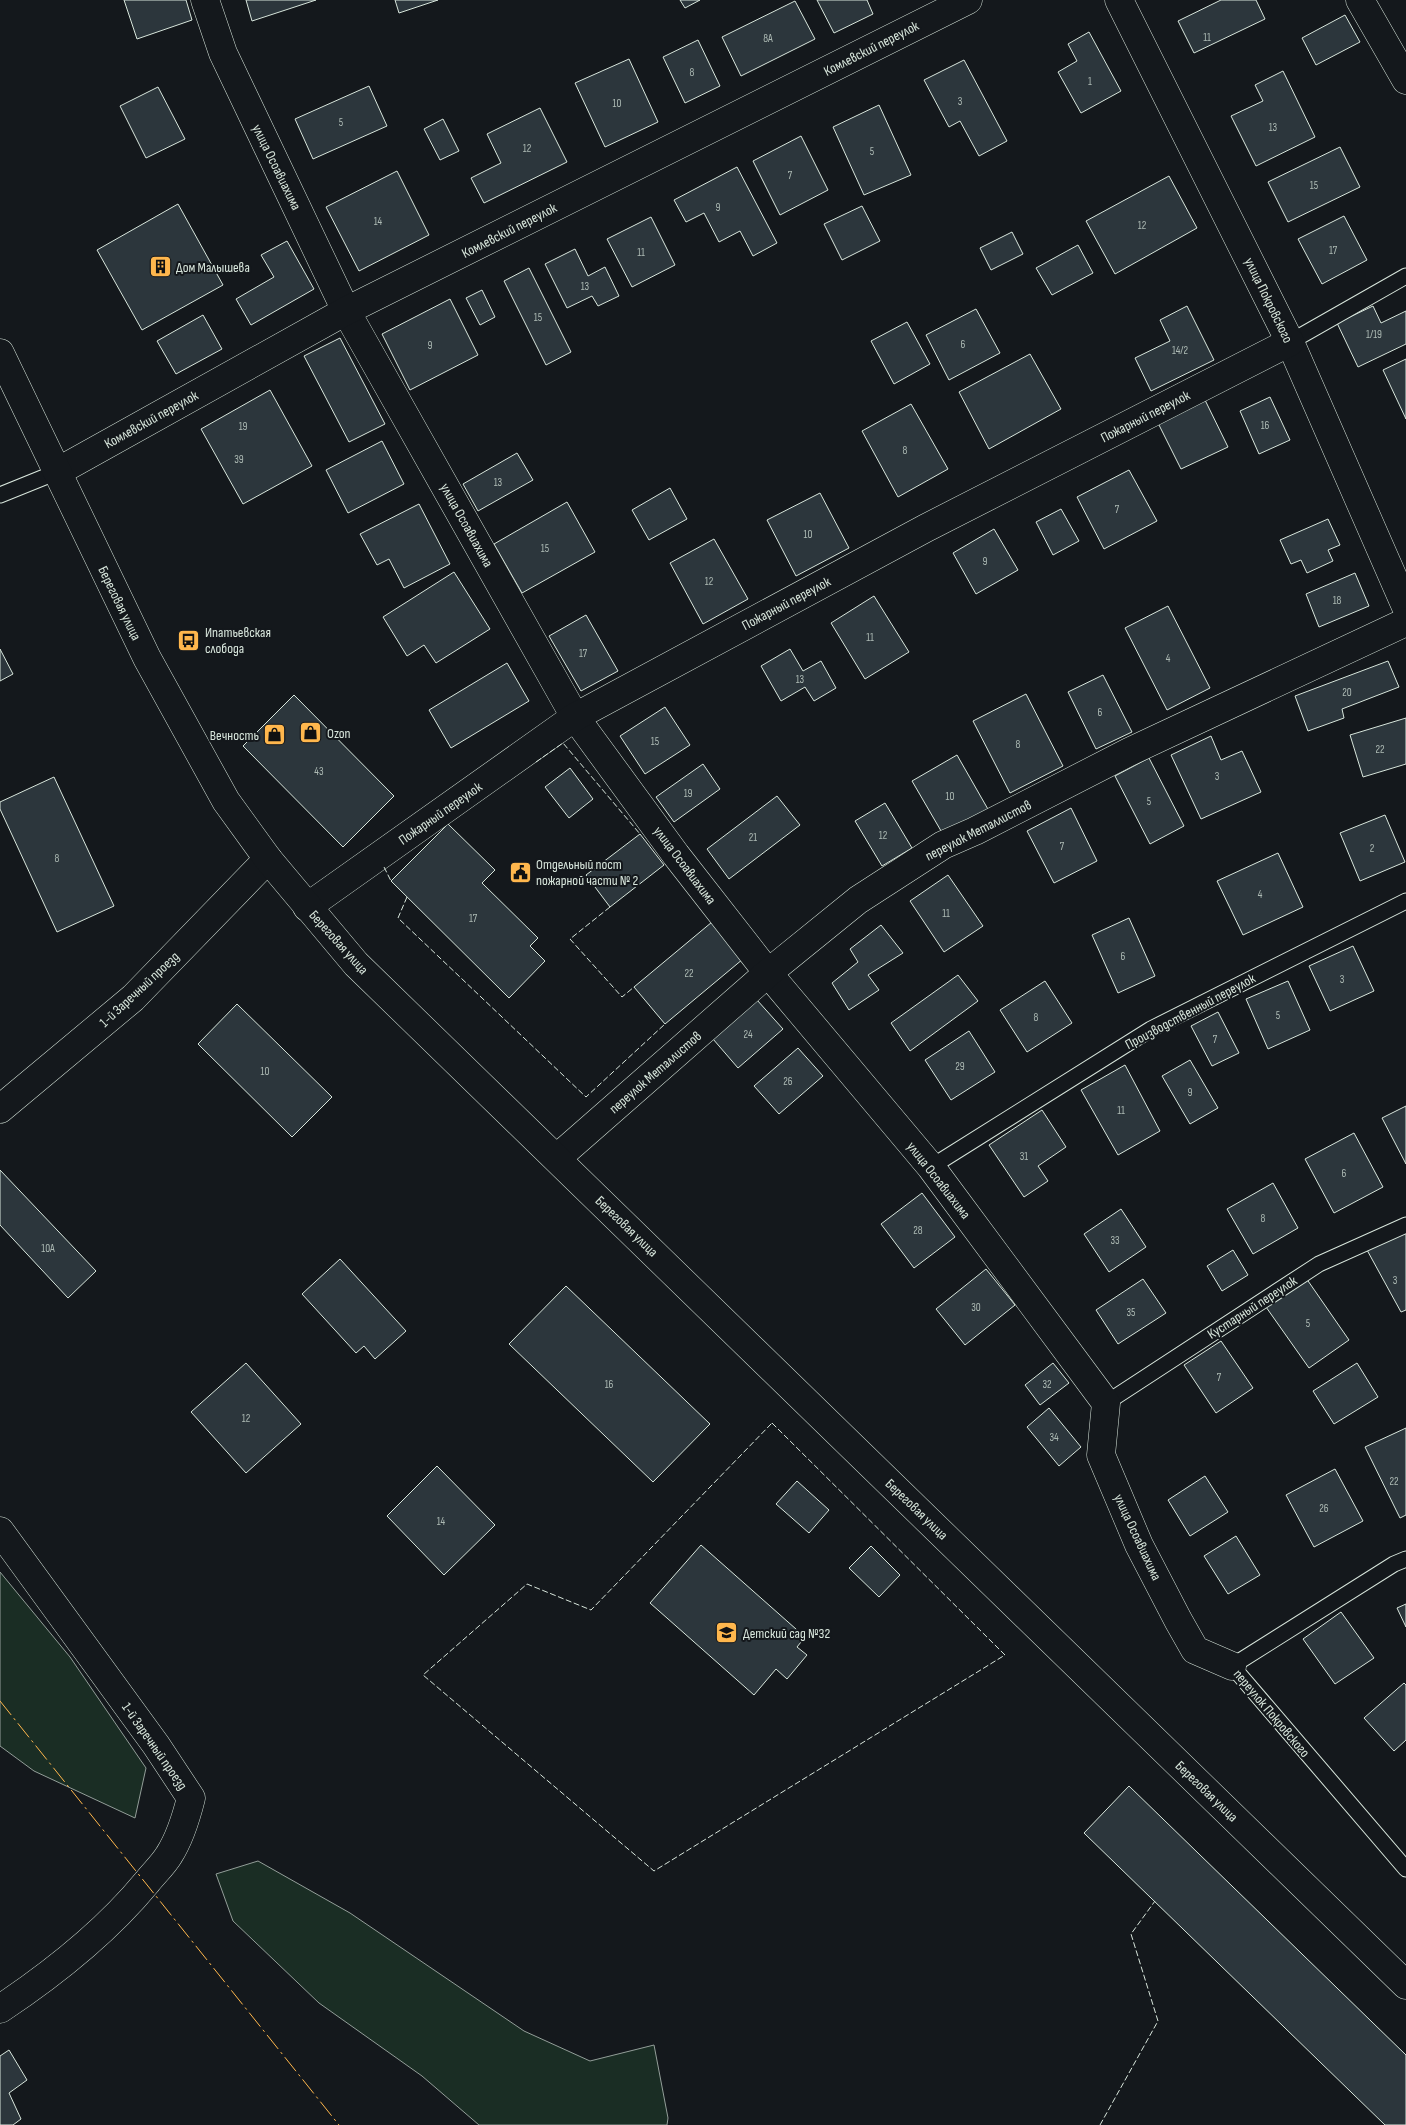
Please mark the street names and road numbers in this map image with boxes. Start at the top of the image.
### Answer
street label: Комлевский переулок [821,17,922,80]
street label: улица Осоавиахима [248,121,305,213]
street label: Комлевский переулок [459,199,560,262]
street label: улица Покровского [1241,255,1297,346]
street label: Комлевский переулок [101,386,202,452]
street label: Пожарный переулок [1098,386,1193,446]
street label: улица Осоавиахима [436,480,497,570]
street label: Береговая улица [94,563,145,643]
street label: Пожарный переулок [739,573,834,634]
street label: Пожарный переулок [395,778,486,848]
street label: переулок Металлистов [922,796,1034,865]
street label: улица Осоавиахима [650,823,720,908]
street label: Береговая улица [305,907,372,978]
street label: 1-й Заречный проезд [96,948,183,1031]
street label: Производственный переулок [1122,970,1259,1053]
street label: переулок Металлистов [606,1028,705,1117]
street label: улица Осоавиахима [903,1138,974,1222]
street label: Береговая улица [592,1192,661,1260]
street label: Кустарный переулок [1204,1272,1301,1343]
street label: Береговая улица [882,1475,951,1543]
street label: улица Осоавиахима [1110,1491,1165,1583]
street label: переулок Покровского [1230,1666,1314,1761]
street label: 1-й Заречный проезд [118,1699,191,1793]
street label: Береговая улица [1172,1757,1241,1825]

